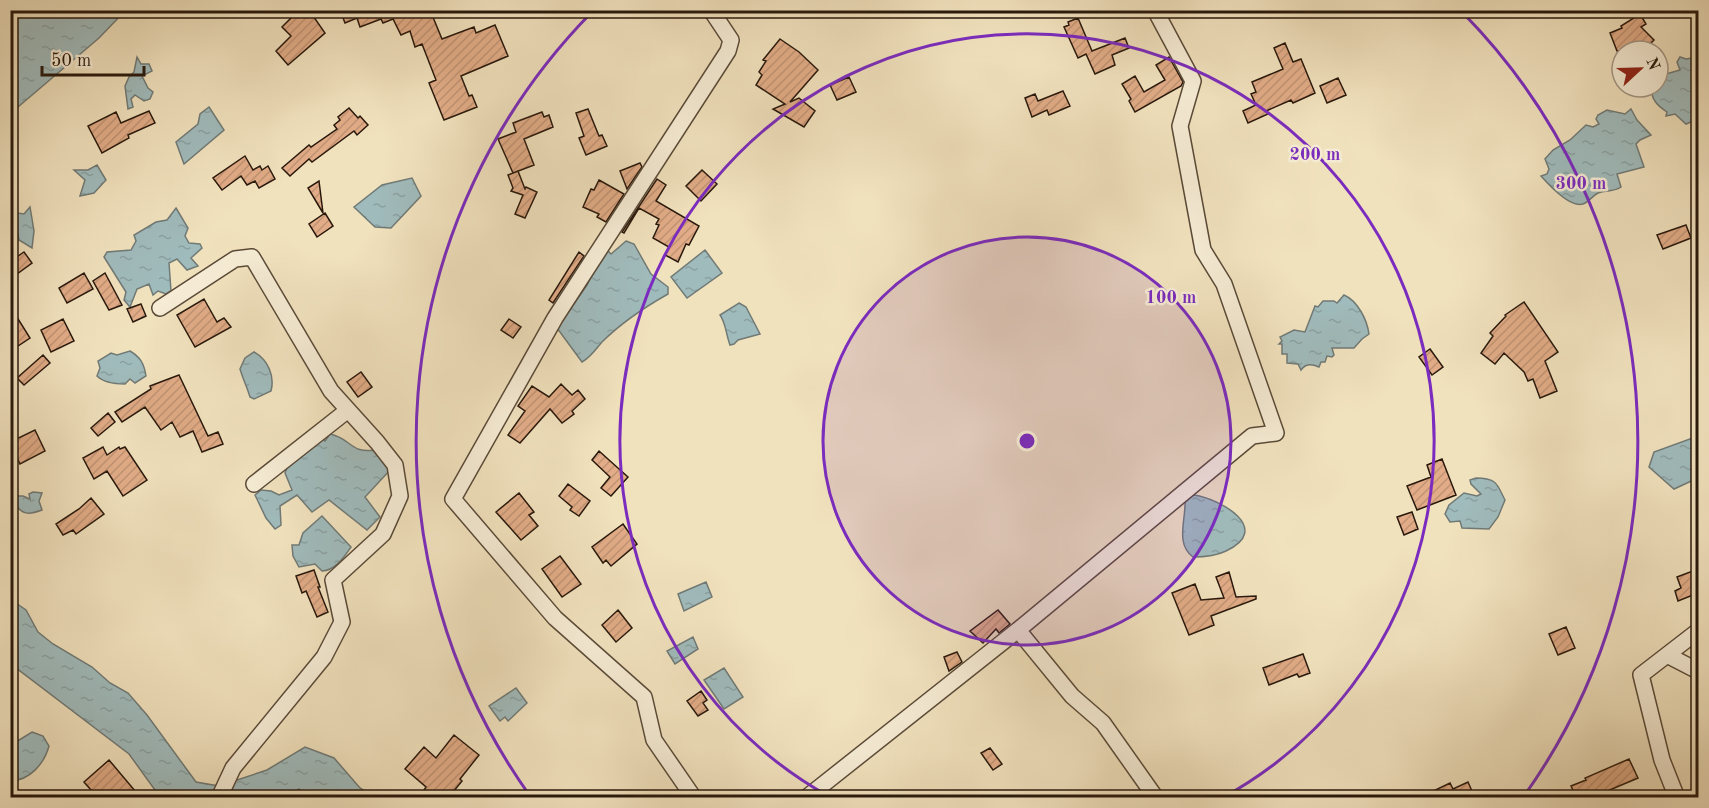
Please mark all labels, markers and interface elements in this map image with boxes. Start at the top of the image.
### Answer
scale bar [42,39,144,77]
north arrow [1610,39,1670,99]
text: 50 m [51,52,91,70]
text: N [1642,55,1662,74]
text: 200 m [1290,146,1340,164]
text: 300 m [1556,175,1606,193]
text: 100 m [1146,289,1196,307]
centre of rings [1017,431,1037,451]

